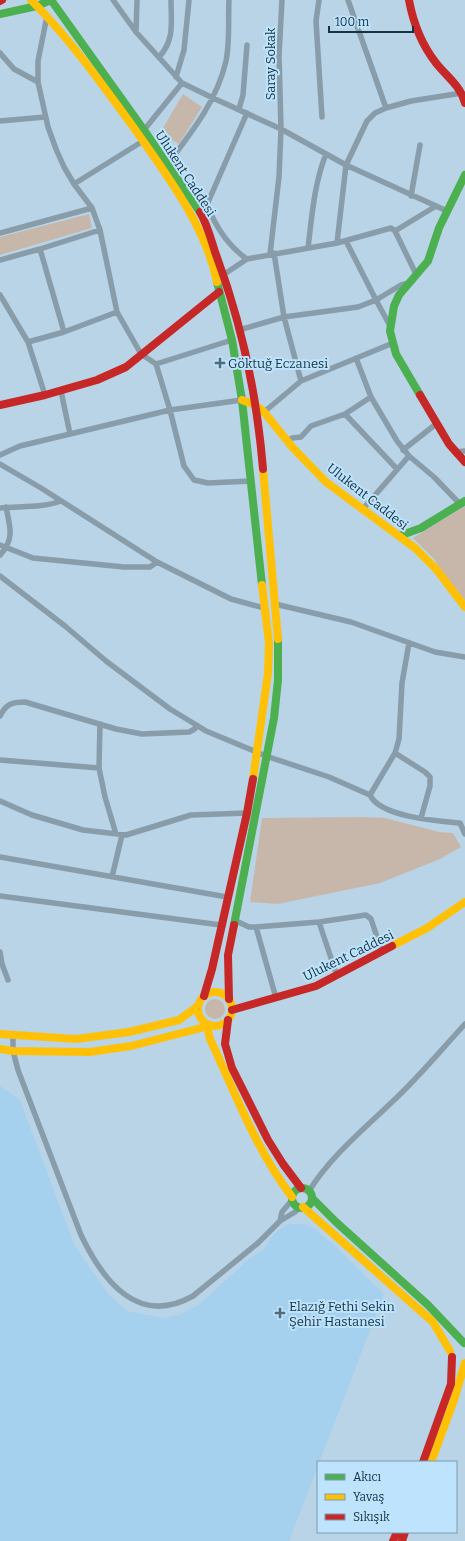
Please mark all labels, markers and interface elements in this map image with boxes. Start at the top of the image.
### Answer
scale bar [329,8,413,34]
text: 100 m [335,15,370,29]
street label: Saray Sokak [263,27,278,100]
street label: Ulukent Caddesi [152,128,219,219]
place label: Göktuğ Eczanesi [228,356,328,371]
marker: Göktuğ Eczanesi [215,358,225,368]
street label: Ulukent Caddesi [324,460,411,533]
street label: Ulukent Caddesi [300,927,396,984]
place label: Elazığ Fethi Sekin Şehir Hastanesi [289,1299,395,1329]
marker: Elazığ Fethi Sekin Şehir Hastanesi [274,1307,286,1319]
legend [317,1461,457,1533]
text: Akıcı [353,1470,382,1484]
text: Yavaş [353,1490,385,1504]
text: Sıkışık [353,1510,390,1524]

